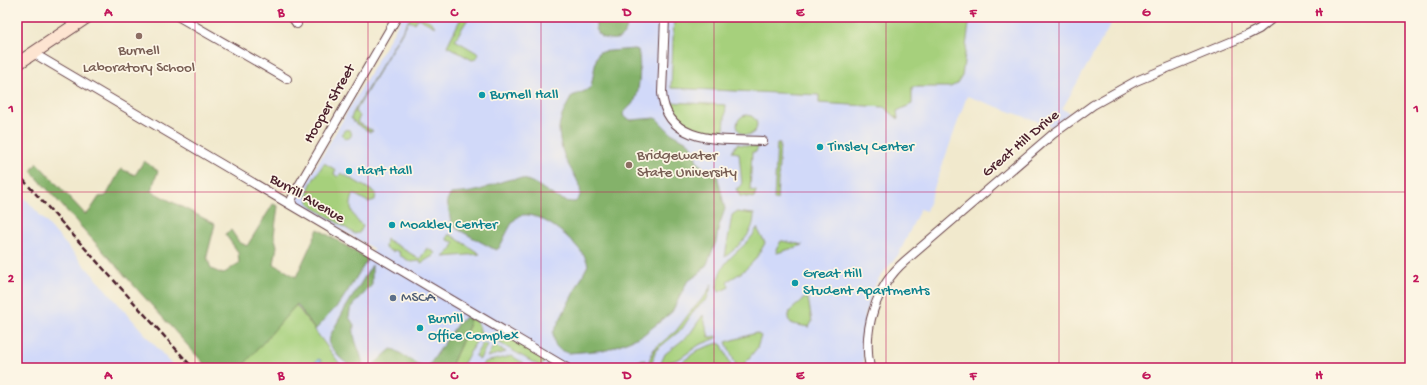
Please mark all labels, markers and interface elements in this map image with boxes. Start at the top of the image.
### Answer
text: A [103,6,113,21]
text: B [277,6,286,21]
text: C [449,6,459,21]
text: D [622,6,632,21]
text: E [796,6,805,21]
text: F [969,6,978,21]
text: G [1142,6,1151,21]
text: H [1315,6,1323,21]
marker: Burnell Laboratory School [134,31,144,41]
place label: Burnell Laboratory School [83,42,195,77]
street label: Hooper Street [300,60,361,147]
place label: Burnell Hall [489,86,559,104]
marker: Burnell Hall [477,90,487,100]
text: 1 [7,102,14,117]
text: 1 [1412,102,1419,117]
street label: Great Hill Drive [979,106,1063,181]
place label: Tinsley Center [827,138,916,156]
marker: Tinsley Center [815,142,825,152]
place label: Bridgewater State University [636,147,737,182]
marker: Bridgewater State University [624,160,634,170]
place label: Hart Hall [357,162,412,180]
marker: Hart Hall [344,166,354,176]
street label: Burrill Avenue [265,170,348,228]
place label: Moakley Center [400,216,499,234]
marker: Moakley Center [387,220,397,230]
place label: Great Hill Student Apartments [803,265,930,300]
text: 2 [8,272,15,287]
text: 2 [1413,272,1420,287]
marker: Great Hill Student Apartments [790,278,800,288]
place label: MSCA [401,289,436,307]
marker: MSCA [388,293,398,303]
place label: Burrill Office Complex [427,310,519,345]
marker: Burrill Office Complex [415,323,425,333]
text: A [103,369,113,384]
text: B [277,369,286,384]
text: C [449,369,459,384]
text: D [622,369,632,384]
text: E [796,369,805,384]
text: F [969,369,978,384]
text: G [1142,369,1151,384]
text: H [1315,369,1323,384]

